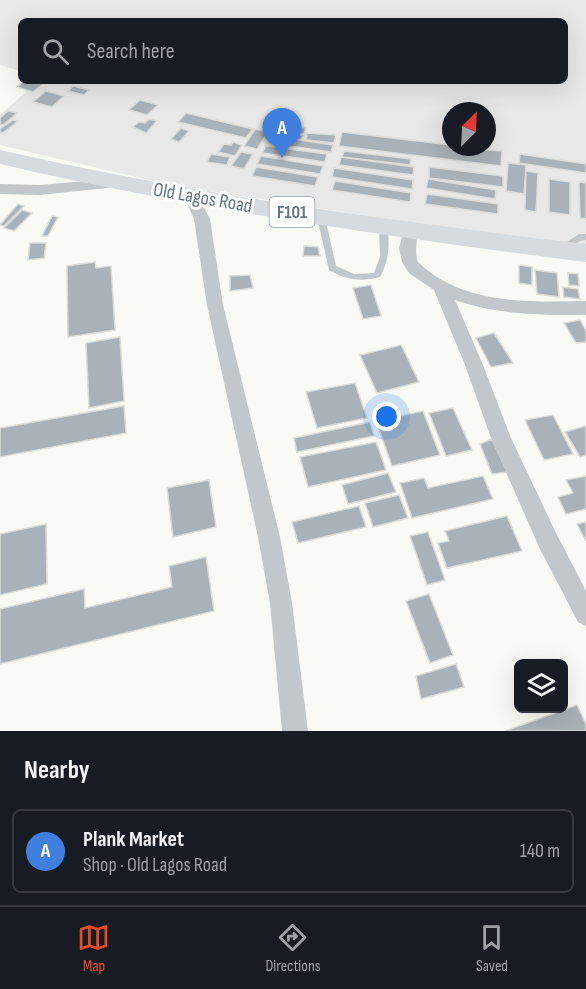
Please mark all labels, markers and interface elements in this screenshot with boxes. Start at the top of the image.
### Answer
search box [18,18,568,84]
icon: search [39,35,72,68]
text: Search here [87,38,174,65]
north arrow [442,102,496,156]
pin: A [262,108,302,158]
street label: Old Lagos Road [151,177,254,218]
road number: F101 [270,197,314,227]
your location [372,402,401,431]
map controls [514,659,568,713]
button: layers [514,659,568,713]
text: Nearby [24,755,90,786]
text: Plank Market [83,826,184,853]
text: A [41,839,50,863]
text: 140 m [520,839,560,863]
text: Shop · Old Lagos Road [83,853,227,877]
tab: Map [77,921,110,976]
tab: Directions [265,921,320,976]
tab: Saved [475,921,508,976]

